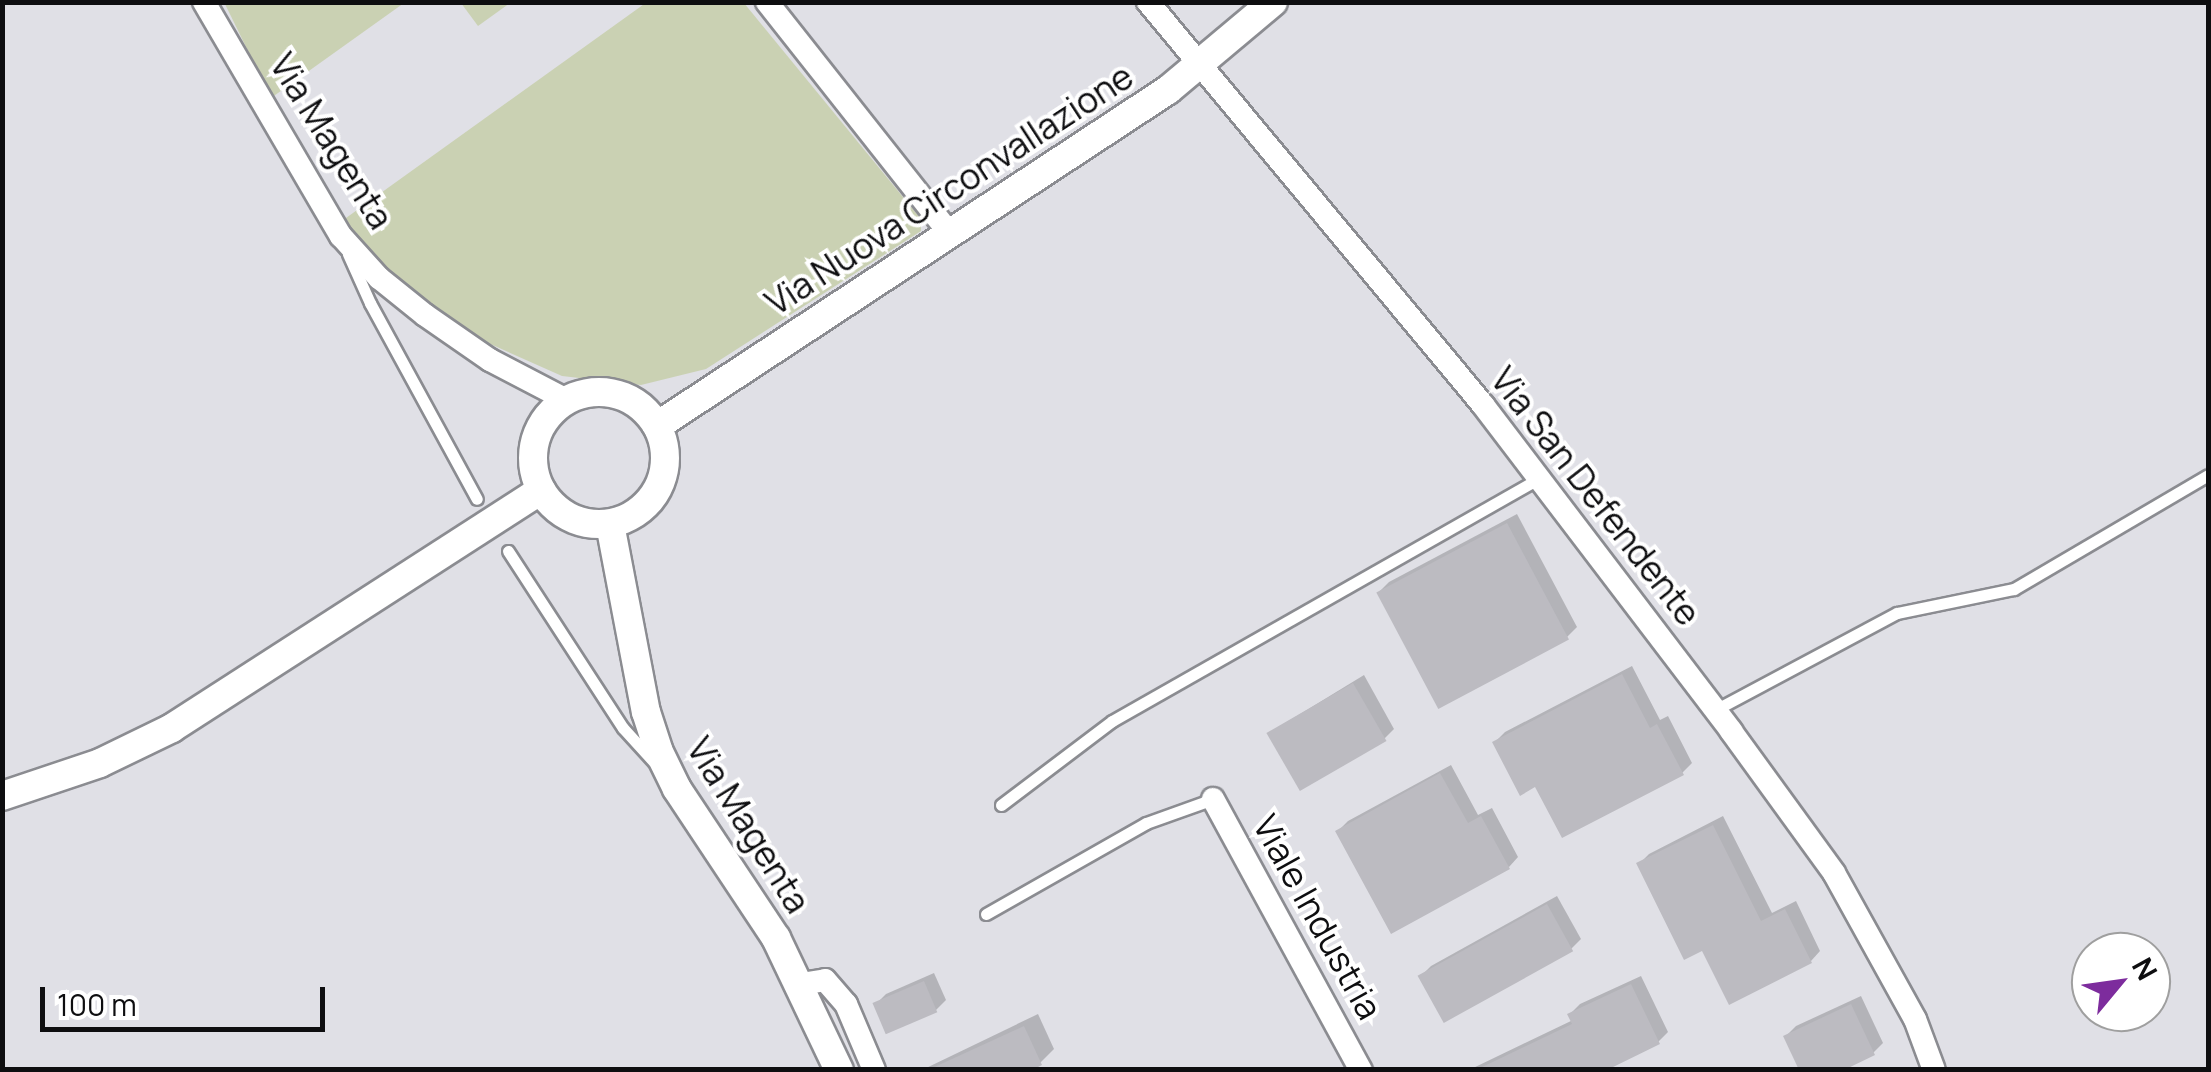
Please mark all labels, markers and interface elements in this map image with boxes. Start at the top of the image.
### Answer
street label: Via Magenta [262,46,402,236]
street label: Via Nuova Circonvallazione [758,54,1140,324]
street label: Via San Defendente [1482,359,1710,633]
street label: Via Magenta [679,730,819,920]
street label: Viale Industria [1245,808,1391,1026]
north arrow [2071,932,2171,1032]
text: N [2124,950,2167,986]
scale bar [45,967,330,1029]
text: 100 m [57,984,137,1025]

